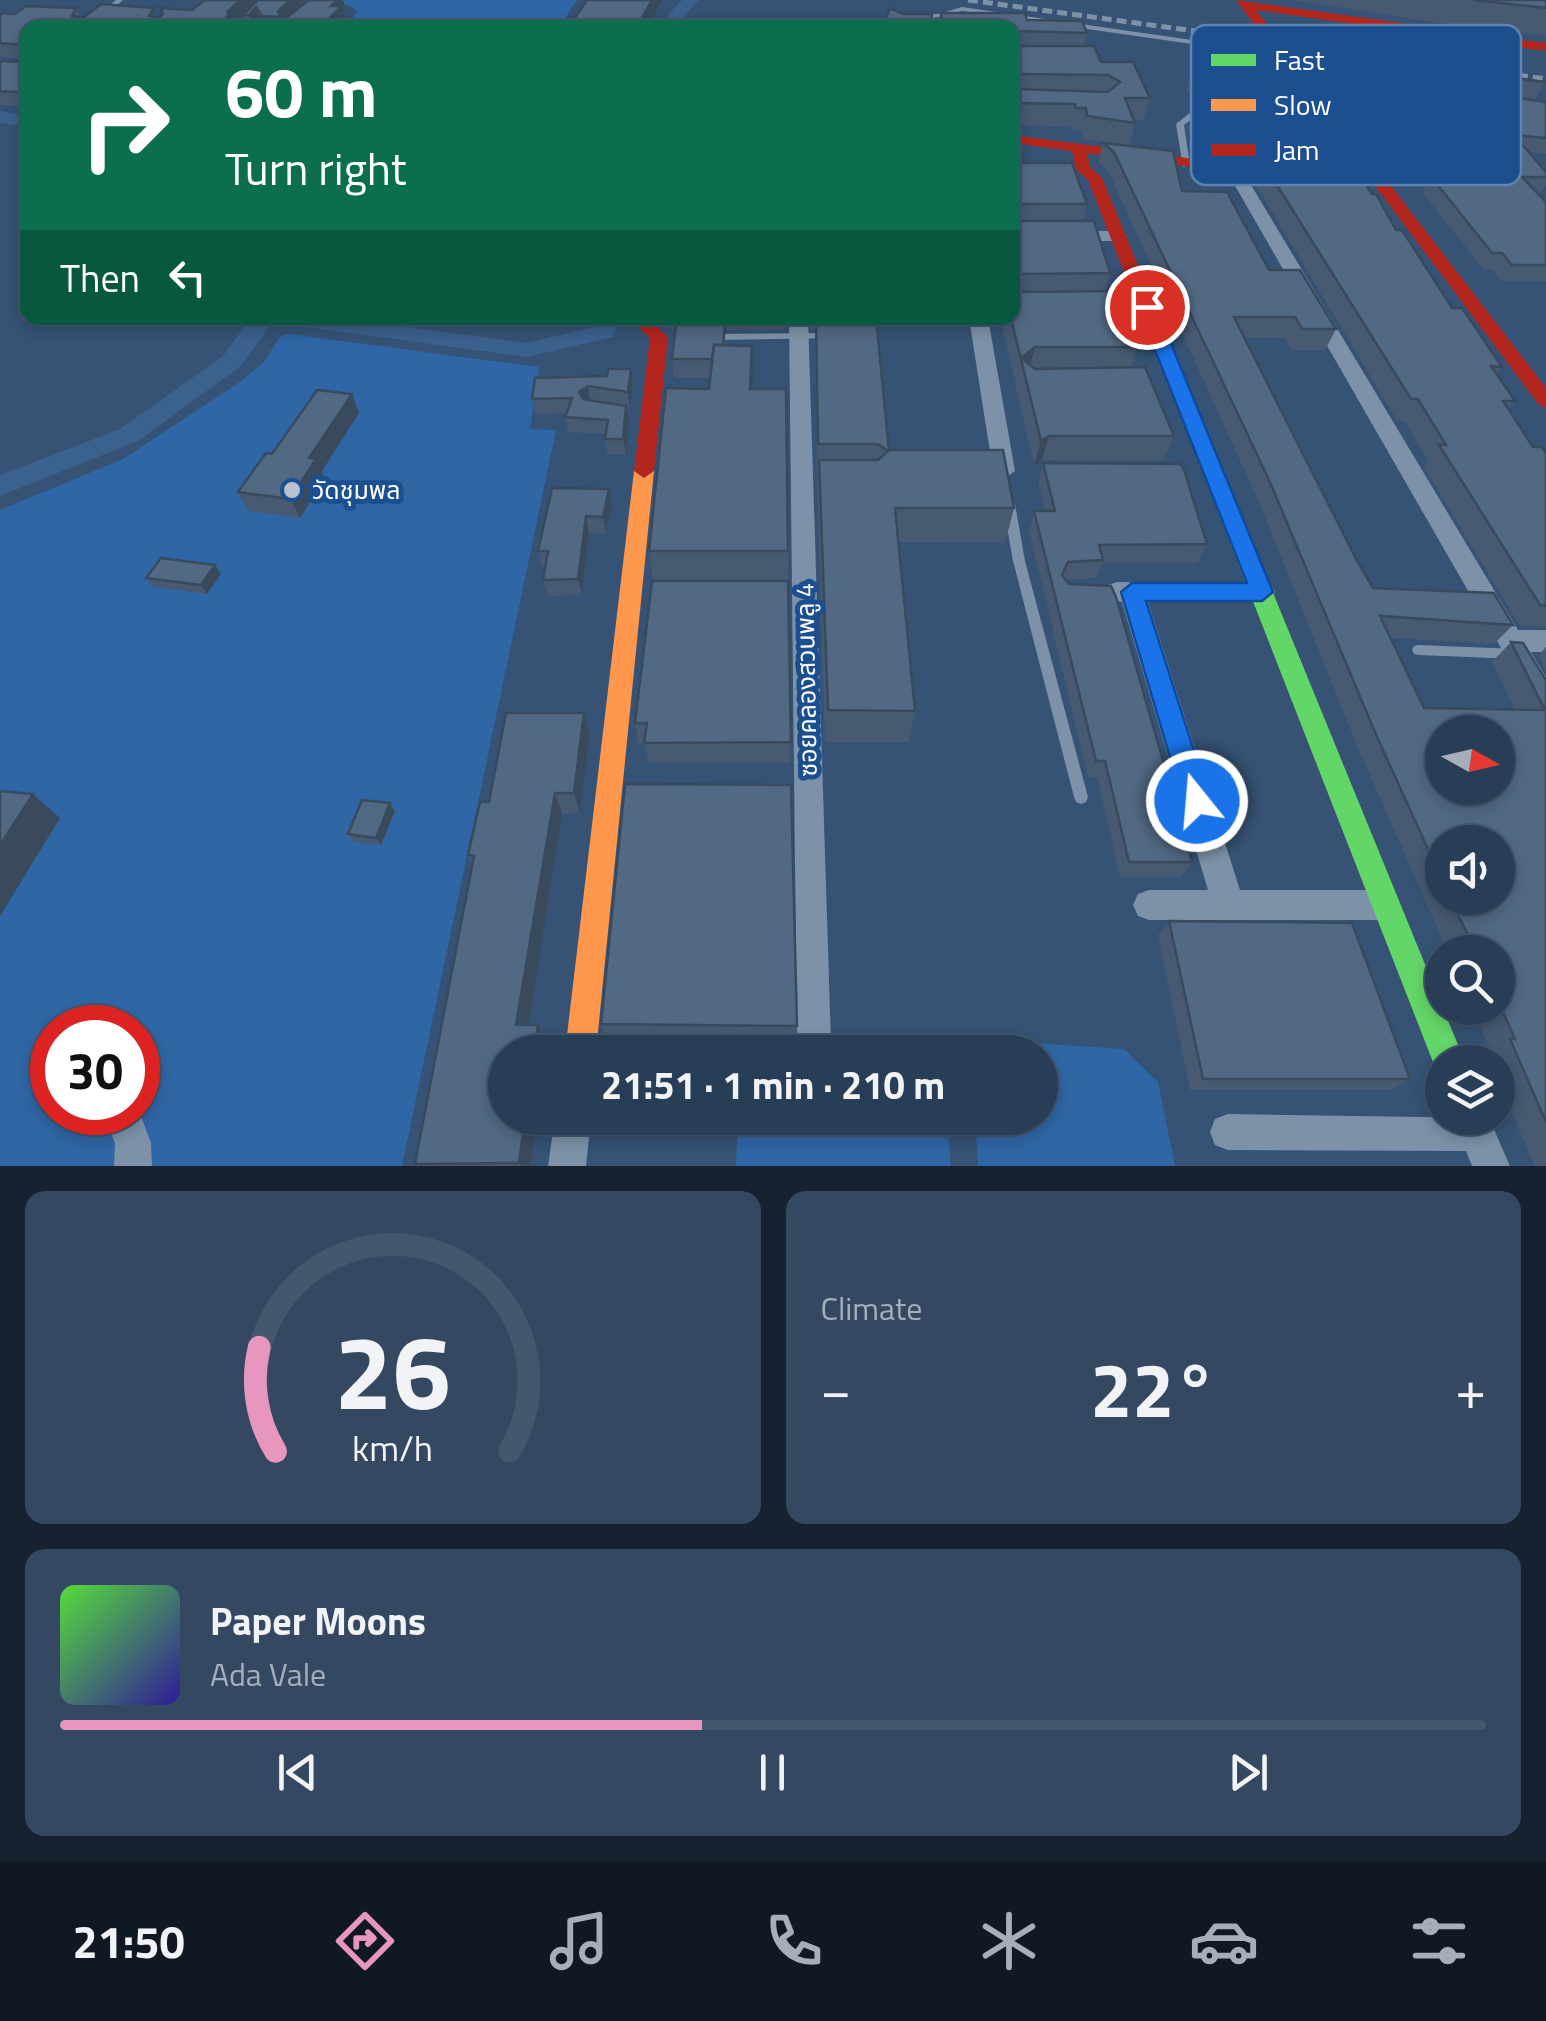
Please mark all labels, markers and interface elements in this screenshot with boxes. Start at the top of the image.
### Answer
legend [1191,25,1521,185]
text: 60 m [225,38,378,144]
text: Fast [1274,38,1325,81]
icon: right [60,60,190,190]
text: Slow [1274,83,1332,126]
text: Jam [1274,128,1320,171]
text: Turn right [225,134,407,202]
text: Then [60,249,140,307]
icon: left [160,250,215,305]
pin [1105,265,1190,350]
icon: arrive [1120,280,1175,335]
place label: วัดชุมพล [312,471,400,509]
marker: วัดชุมพล [281,479,303,501]
street label: ซอยคลองสวนพลู 4 [785,583,827,777]
north arrow [1425,715,1515,805]
map controls [1425,715,1515,1135]
position arrow [1145,749,1249,853]
button: sound [1425,825,1515,915]
button: search [1425,935,1515,1025]
speed limit sign: 30 [30,1005,160,1135]
button: layers [1425,1045,1515,1135]
text: 21:51 · 1 min · 210 m [601,1056,945,1114]
text: Climate [821,1284,922,1332]
text: 26 [335,1291,451,1449]
text: 22° [1090,1332,1216,1446]
text: − [821,1347,851,1430]
text: + [1455,1347,1486,1430]
text: km/h [352,1420,433,1475]
text: Paper Moons [210,1592,426,1650]
text: Ada Vale [210,1650,326,1698]
icon: previous [270,1745,325,1800]
icon: pause [745,1745,800,1800]
icon: next [1221,1745,1276,1800]
icon: directions [330,1906,400,1976]
icon: music [544,1906,614,1976]
icon: phone [759,1906,829,1976]
icon: climate [974,1906,1044,1976]
icon: car [1189,1906,1259,1976]
icon: filters [1404,1906,1474,1976]
text: 21:50 [72,1907,185,1975]

